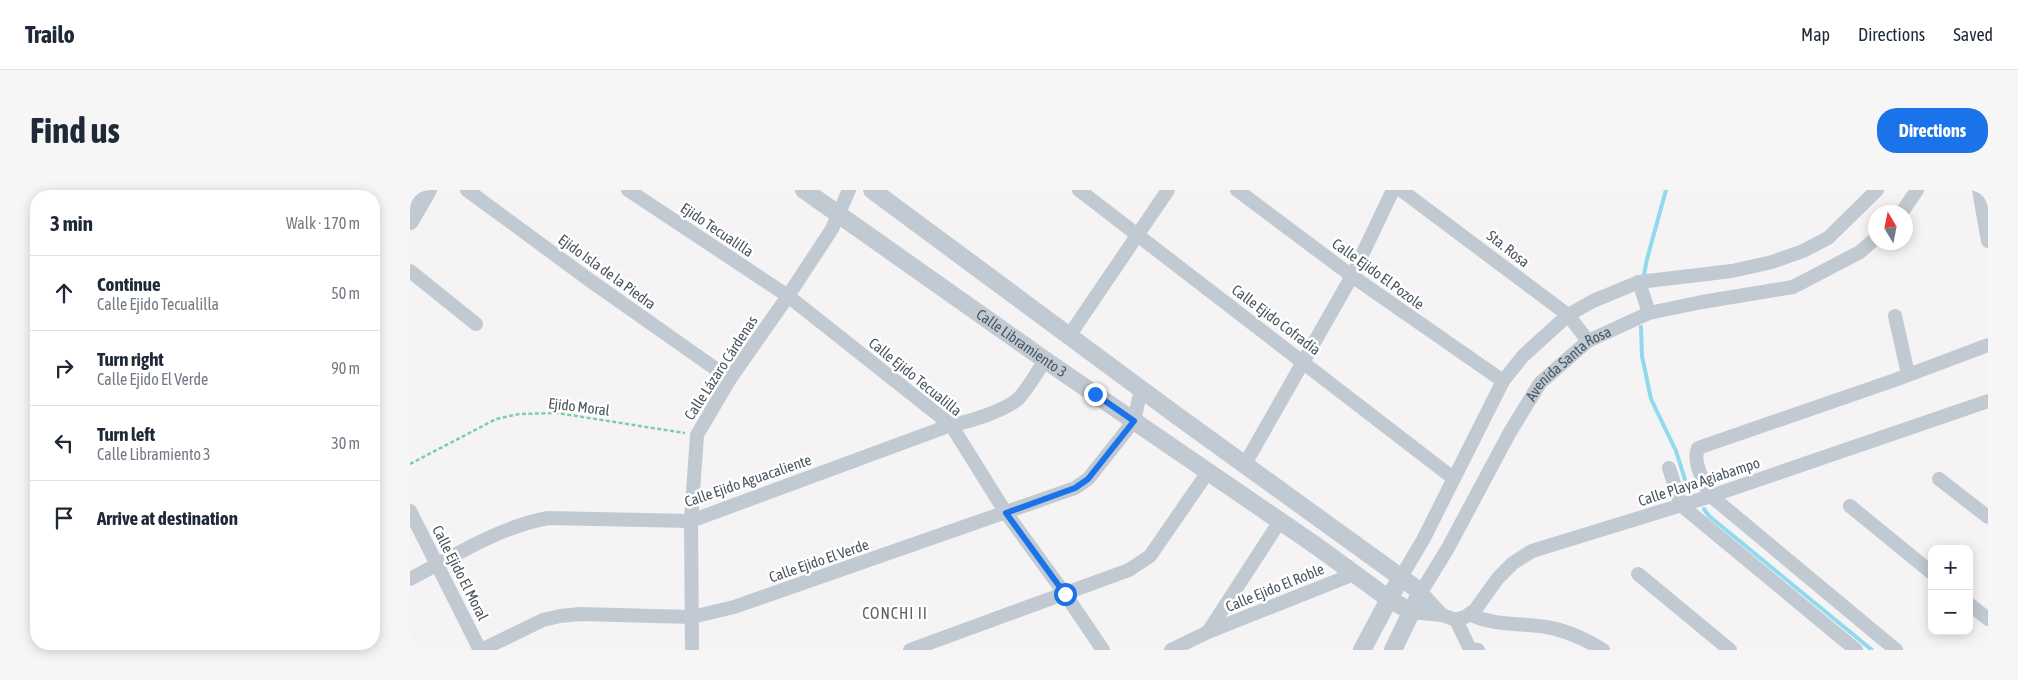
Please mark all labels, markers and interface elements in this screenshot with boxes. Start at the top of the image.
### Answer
text: Trailo [25,21,75,48]
text: Map [1801,24,1830,45]
text: Directions [1858,24,1925,45]
text: Saved [1953,24,1993,45]
button: Directions [1877,108,1988,153]
text: Find us [30,110,120,150]
street label: Ejido Tecualilla [678,199,757,260]
north arrow [1868,205,1913,250]
text: 3 min [50,211,93,235]
text: Walk · 170 m [286,214,360,232]
street label: Sta. Rosa [1484,227,1533,270]
street label: Ejido Isla de la Piedra [555,231,659,313]
street label: Calle Ejido El Pozole [1329,235,1428,313]
text: Continue [97,273,161,295]
icon: ahead [50,279,78,307]
street label: Calle Ejido Cofradía [1229,281,1324,358]
text: 50 m [331,284,360,302]
text: Calle Ejido Tecualilla [97,295,219,313]
street label: Calle Libramiento 3 [973,305,1070,380]
street label: Calle Lázaro Cárdenas [681,312,761,423]
street label: Avenida Santa Rosa [1522,323,1614,404]
street label: Calle Ejido Tecualilla [865,334,965,419]
text: Turn right [97,348,164,370]
icon: right [50,354,78,382]
text: 90 m [331,359,360,377]
text: Calle Ejido El Verde [97,370,208,388]
route end [1084,383,1107,406]
street label: Ejido Moral [547,394,611,419]
text: Turn left [97,423,155,445]
icon: left [50,429,78,457]
text: 30 m [331,434,360,452]
text: Calle Libramiento 3 [97,445,211,463]
street label: Calle Ejido Aguacaliente [682,451,814,510]
street label: Calle Playa Agiabampo [1636,454,1762,509]
icon: arrive [50,504,78,532]
text: Arrive at destination [97,507,238,529]
street label: Calle Ejido El Moral [429,522,492,623]
street label: Calle Ejido El Verde [767,535,871,586]
map controls [1928,545,1973,635]
button: + [1928,545,1973,590]
street label: Calle Ejido El Roble [1223,560,1327,615]
route start [1054,583,1077,606]
button: − [1928,590,1973,635]
district label: CONCHI II [862,604,928,622]

